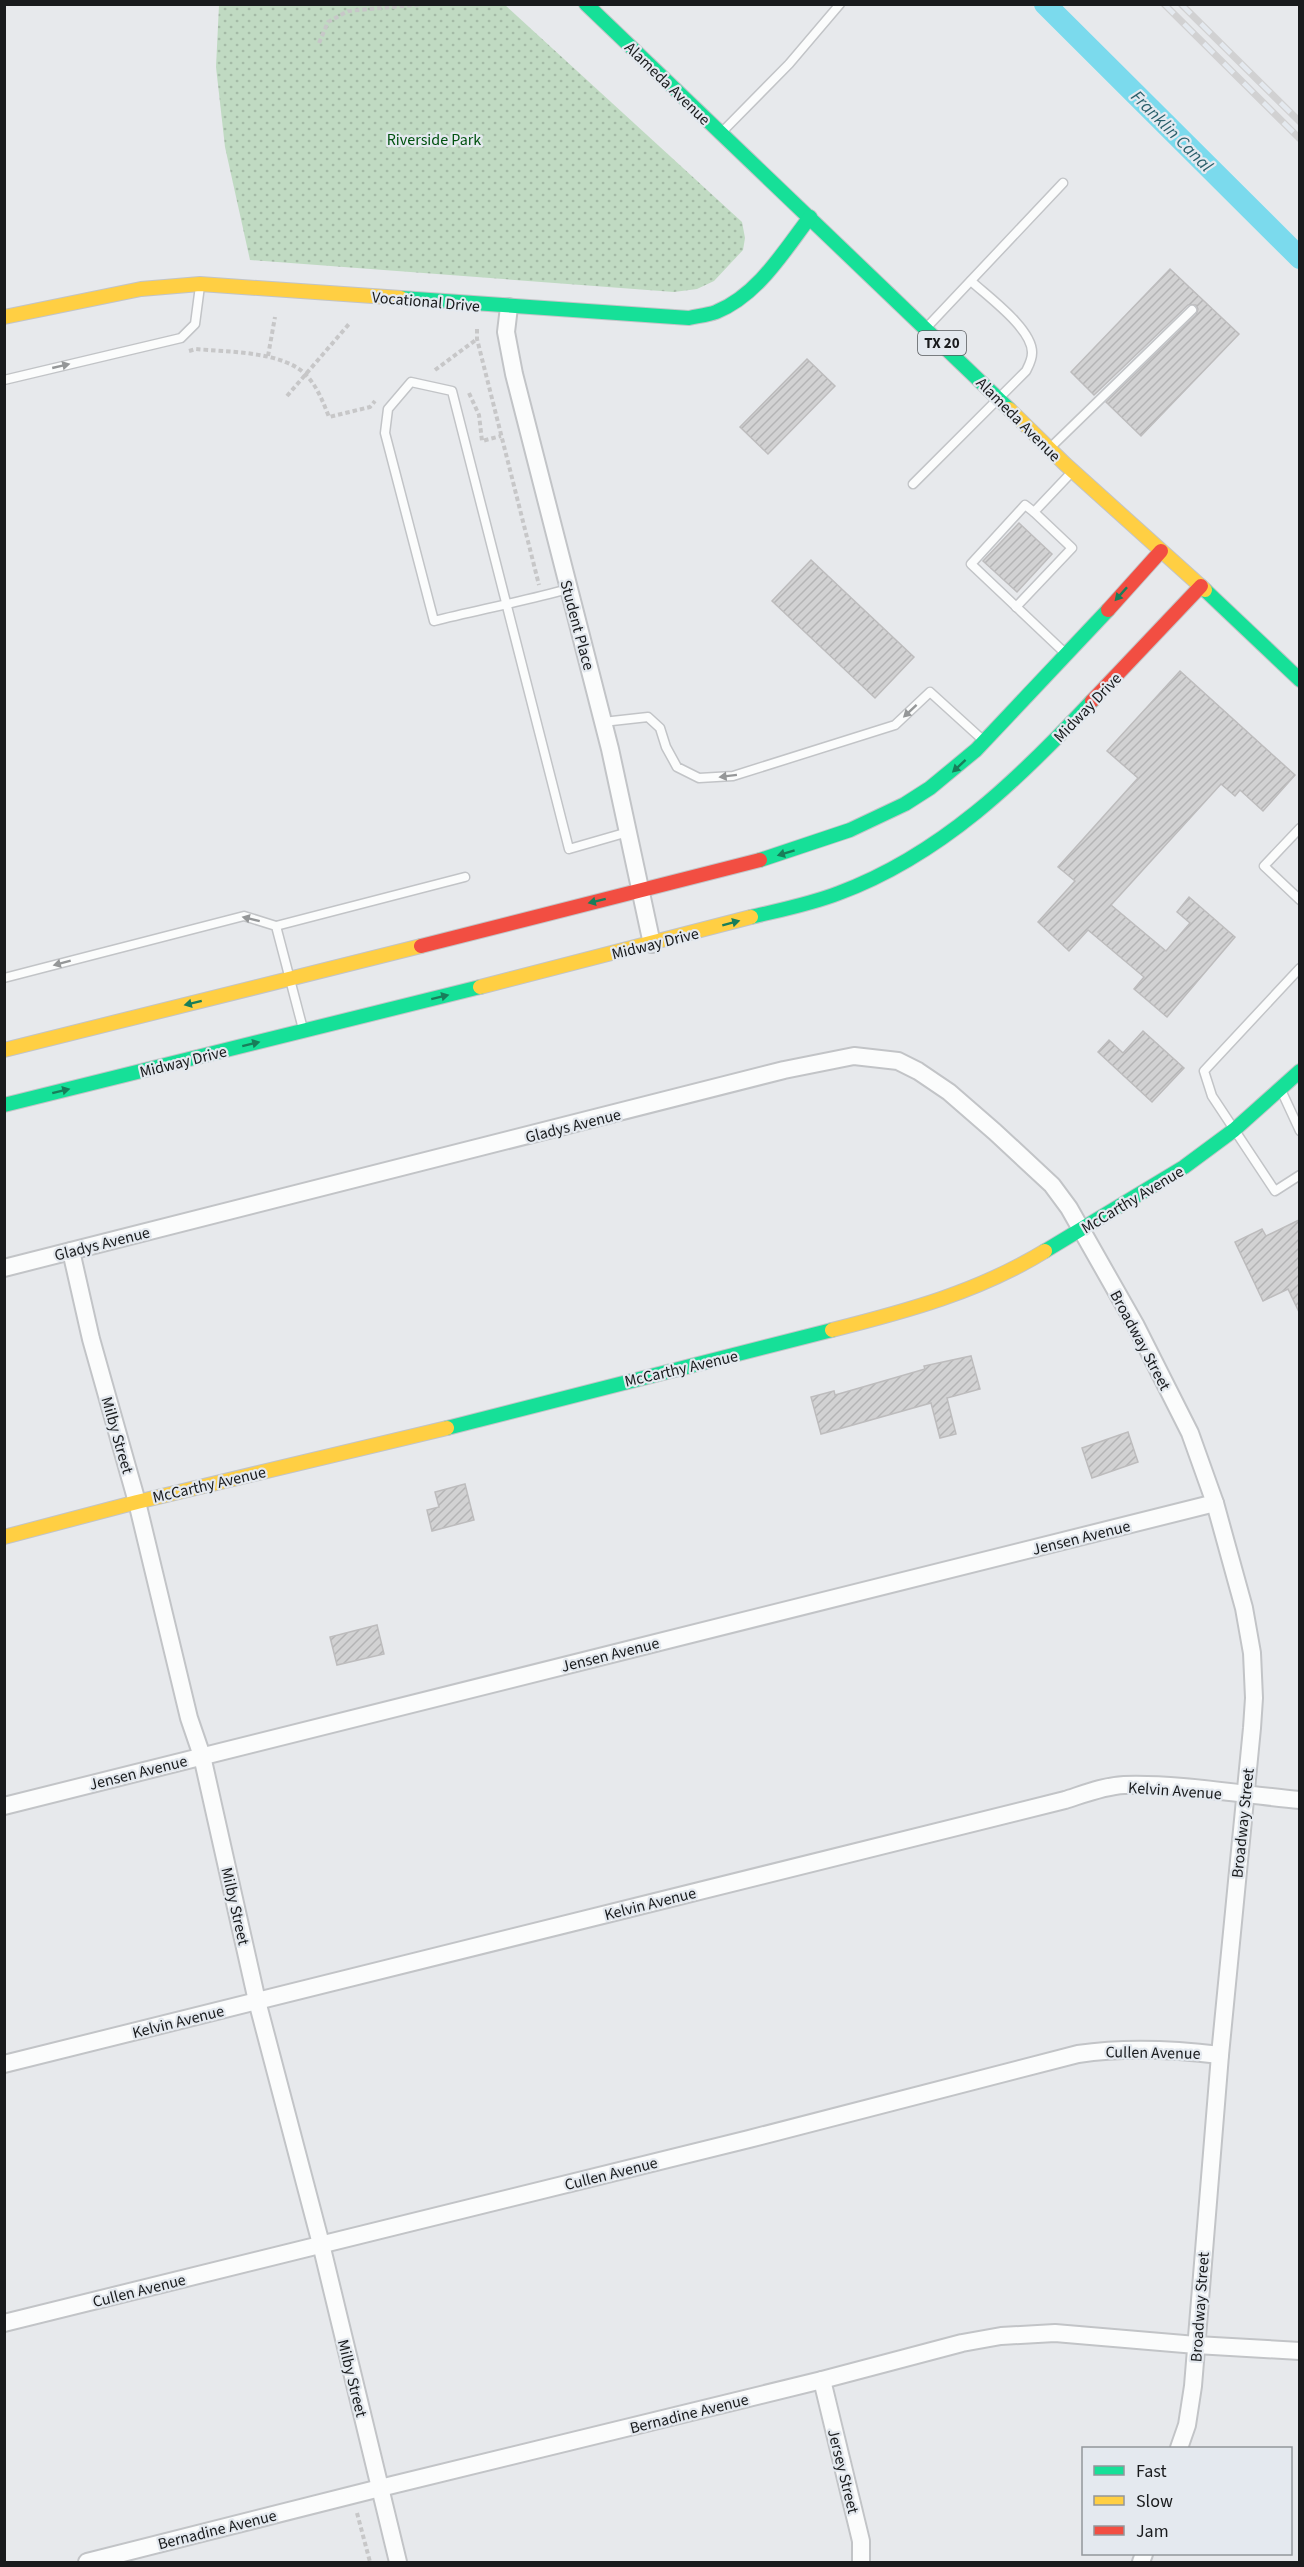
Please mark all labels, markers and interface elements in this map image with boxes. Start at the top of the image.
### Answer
street label: Alameda Avenue [620,37,715,130]
water label: Franklin Canal [1125,85,1219,178]
park label: Riverside Park [387,129,481,151]
street label: Vocational Drive [371,286,481,318]
road number: TX 20 [918,331,966,355]
one-way arrow [52,361,71,371]
street label: Alameda Avenue [971,373,1066,467]
street label: Student Place [554,578,600,673]
one-way arrow [1115,587,1129,601]
street label: Midway Drive [1049,668,1127,747]
one-way arrow [903,704,917,718]
one-way arrow [951,759,966,773]
one-way arrow [718,771,737,781]
one-way arrow [777,849,795,858]
one-way arrow [588,896,606,906]
one-way arrow [242,914,260,924]
one-way arrow [721,918,740,928]
street label: Midway Drive [609,922,701,965]
one-way arrow [53,959,71,968]
one-way arrow [431,991,449,1001]
one-way arrow [184,998,202,1008]
one-way arrow [241,1039,260,1049]
street label: Midway Drive [137,1040,229,1083]
one-way arrow [52,1086,71,1096]
street label: Gladys Avenue [523,1103,623,1148]
street label: McCarthy Avenue [1077,1161,1188,1239]
street label: Gladys Avenue [52,1221,152,1266]
street label: Broadway Street [1104,1287,1176,1395]
street label: McCarthy Avenue [622,1345,740,1393]
street label: Milby Street [96,1394,139,1477]
street label: McCarthy Avenue [150,1461,268,1509]
street label: Jensen Avenue [1030,1515,1133,1561]
street label: Jensen Avenue [559,1632,662,1678]
street label: Jensen Avenue [87,1750,190,1796]
street label: Broadway Street [1226,1766,1260,1879]
street label: Kelvin Avenue [1127,1777,1223,1805]
street label: Milby Street [215,1865,255,1948]
street label: Kelvin Avenue [602,1882,698,1926]
street label: Kelvin Avenue [130,2000,226,2044]
street label: Cullen Avenue [1105,2041,1201,2065]
street label: Cullen Avenue [562,2152,660,2196]
street label: Broadway Street [1185,2251,1215,2363]
street label: Cullen Avenue [90,2269,188,2313]
street label: Milby Street [332,2337,372,2420]
street label: Bernadine Avenue [628,2389,751,2439]
street label: Jersey Street [822,2427,864,2516]
legend [1082,2447,1292,2555]
text: Fast [1136,2459,1167,2484]
text: Slow [1136,2489,1173,2514]
street label: Bernadine Avenue [156,2505,279,2555]
text: Jam [1136,2519,1169,2544]

